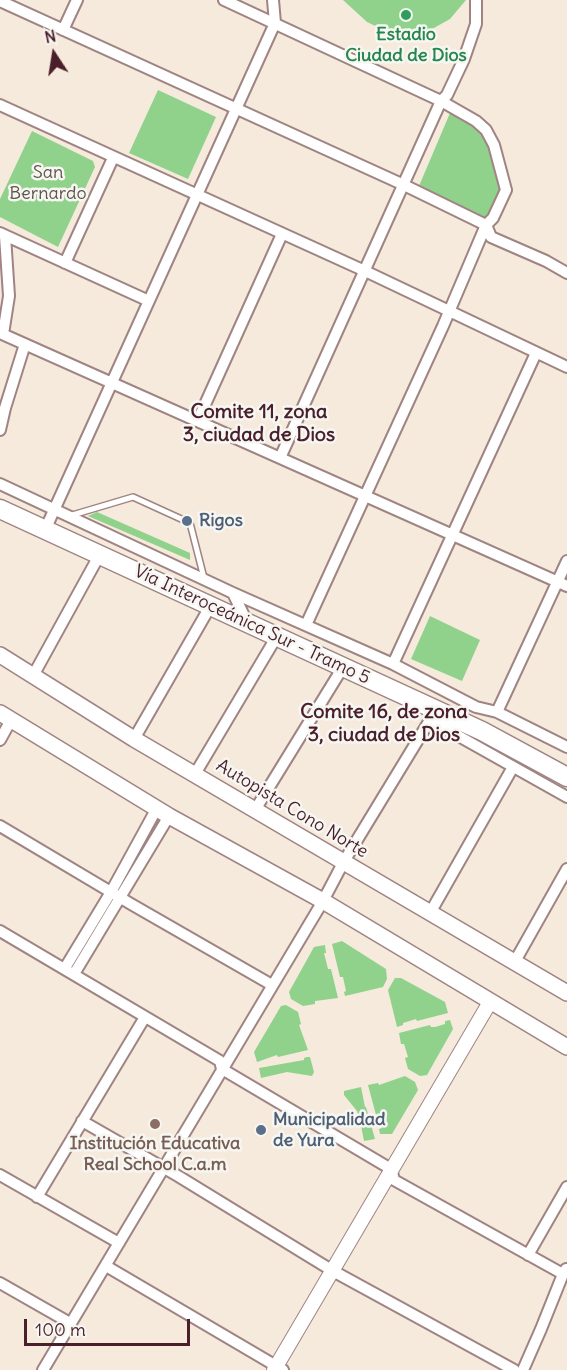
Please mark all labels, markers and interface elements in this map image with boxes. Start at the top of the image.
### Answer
marker: Estadio Ciudad de Dios [399,8,413,22]
north arrow [24,24,84,84]
place label: Estadio Ciudad de Dios [345,24,467,66]
text: N [43,25,58,47]
park label: San Bernardo [9,162,87,204]
district label: Comite 11, zona 3, ciudad de Dios [183,400,335,447]
place label: Rigos [199,510,243,532]
marker: Rigos [180,514,194,528]
street label: Vía Interoceánica Sur - Tramo 5 [131,561,373,689]
district label: Comite 16, de zona 3, ciudad de Dios [300,700,468,747]
street label: Autopista Cono Norte [212,755,372,863]
place label: Municipalidad de Yura [273,1109,386,1152]
marker: Institución Educativa Real School C.a.m [148,1117,162,1131]
marker: Municipalidad de Yura [254,1123,268,1137]
place label: Institución Educativa Real School C.a.m [70,1133,240,1176]
scale bar [27,1307,194,1345]
text: 100 m [35,1318,86,1341]

